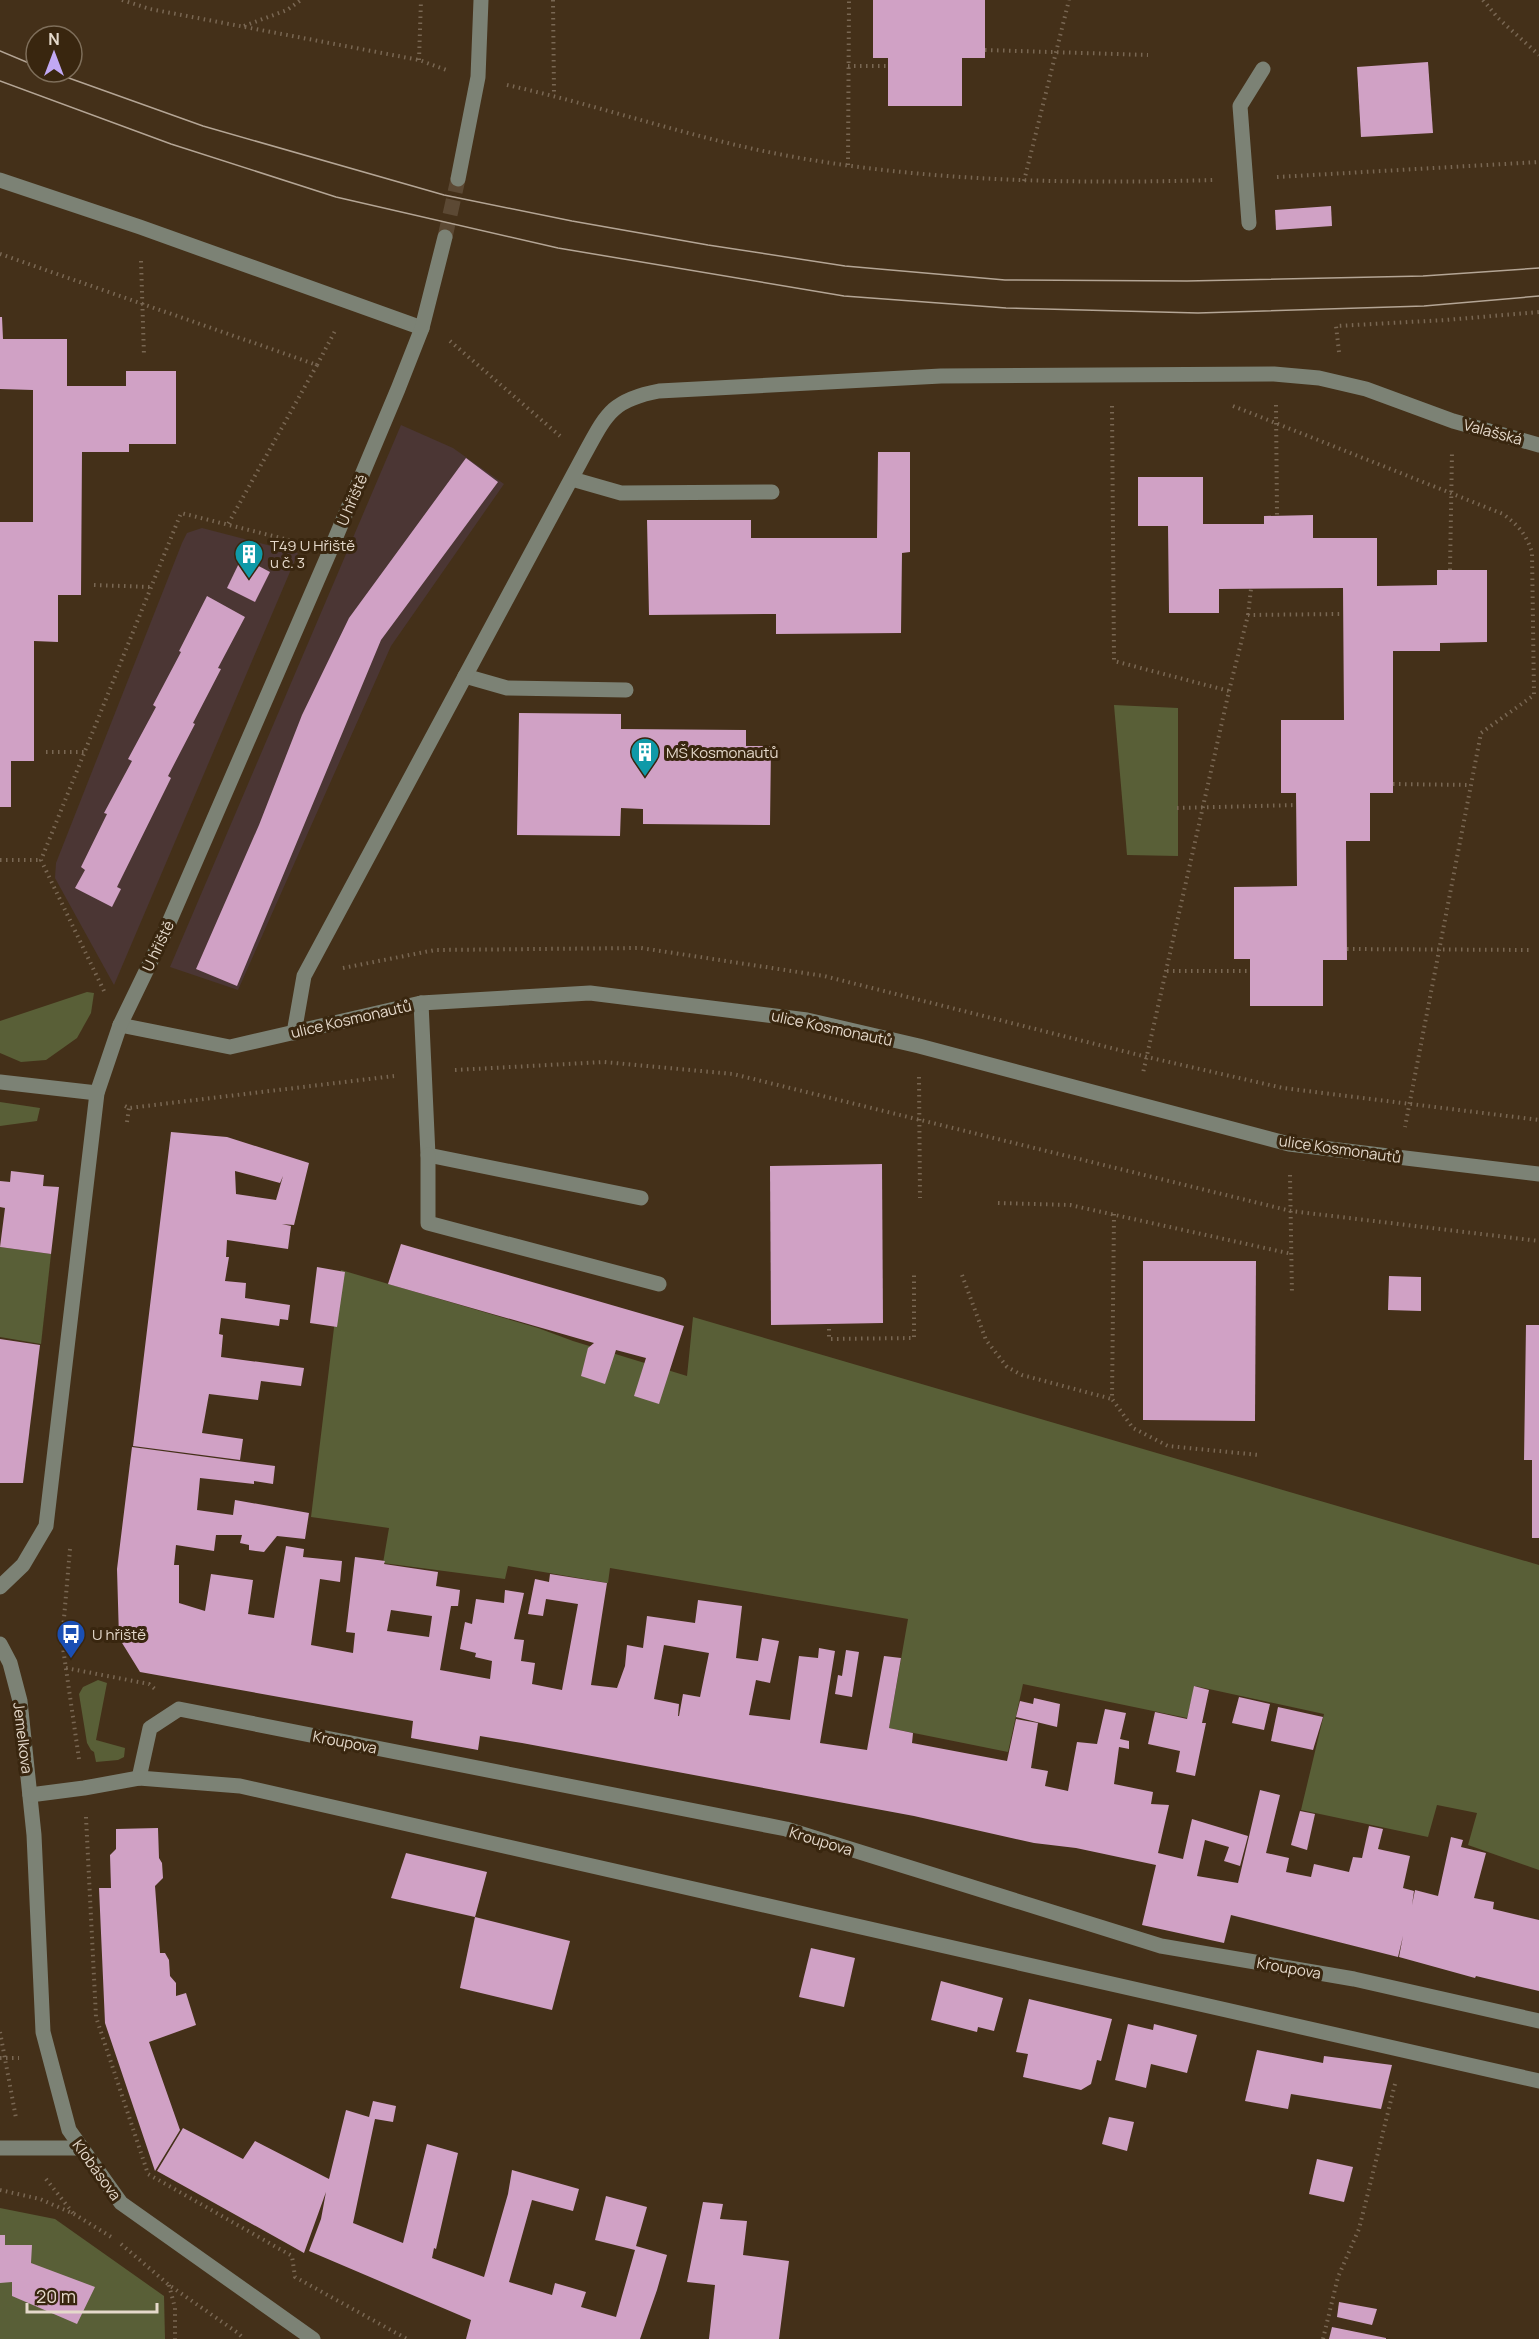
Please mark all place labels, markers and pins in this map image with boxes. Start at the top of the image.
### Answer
place label: T49 U Hřiště u č. 3 [270,535,355,573]
building icon: T49 U Hřiště u č. 3 [233,538,265,580]
building icon: MŠ Kosmonautů [629,736,661,778]
place label: MŠ Kosmonautů [666,742,778,763]
bus stop icon: U hřiště [55,1618,87,1660]
place label: U hřiště [92,1624,146,1645]

